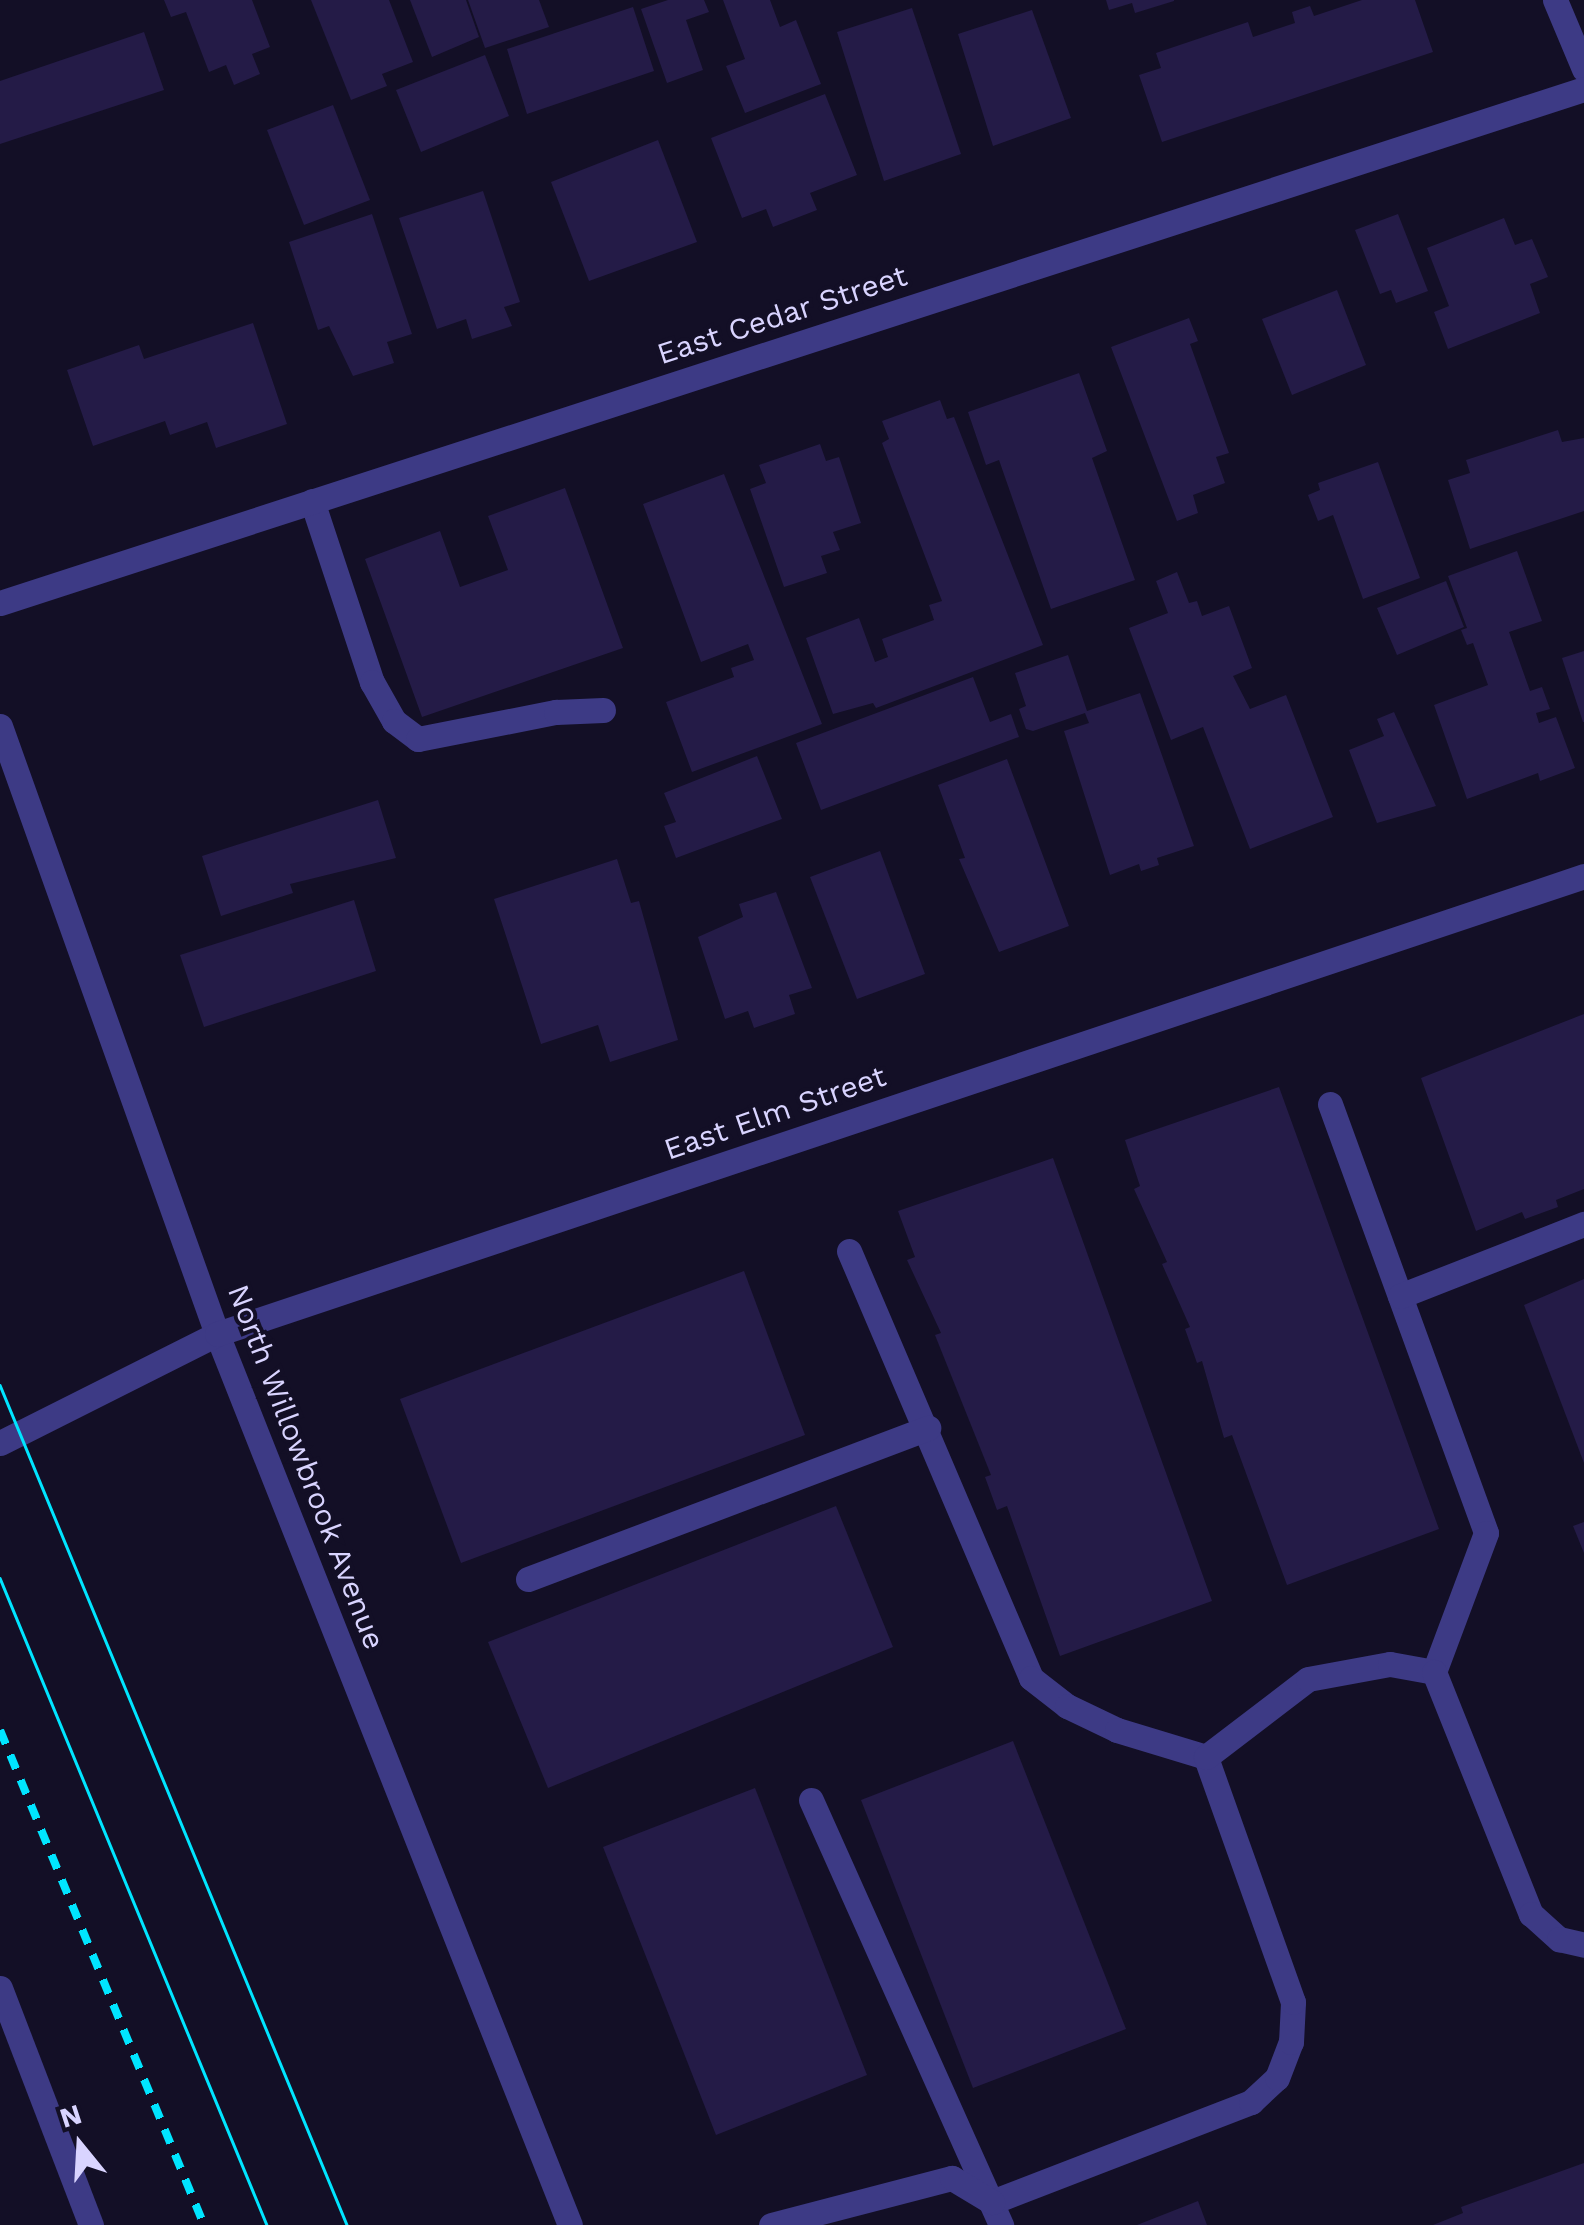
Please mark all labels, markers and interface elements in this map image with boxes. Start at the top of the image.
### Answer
street label: East Cedar Street [652,258,912,372]
street label: East Elm Street [659,1058,891,1168]
street label: North Willowbrook Avenue [219,1278,393,1656]
north arrow [30,2095,130,2195]
text: N [56,2097,86,2135]

